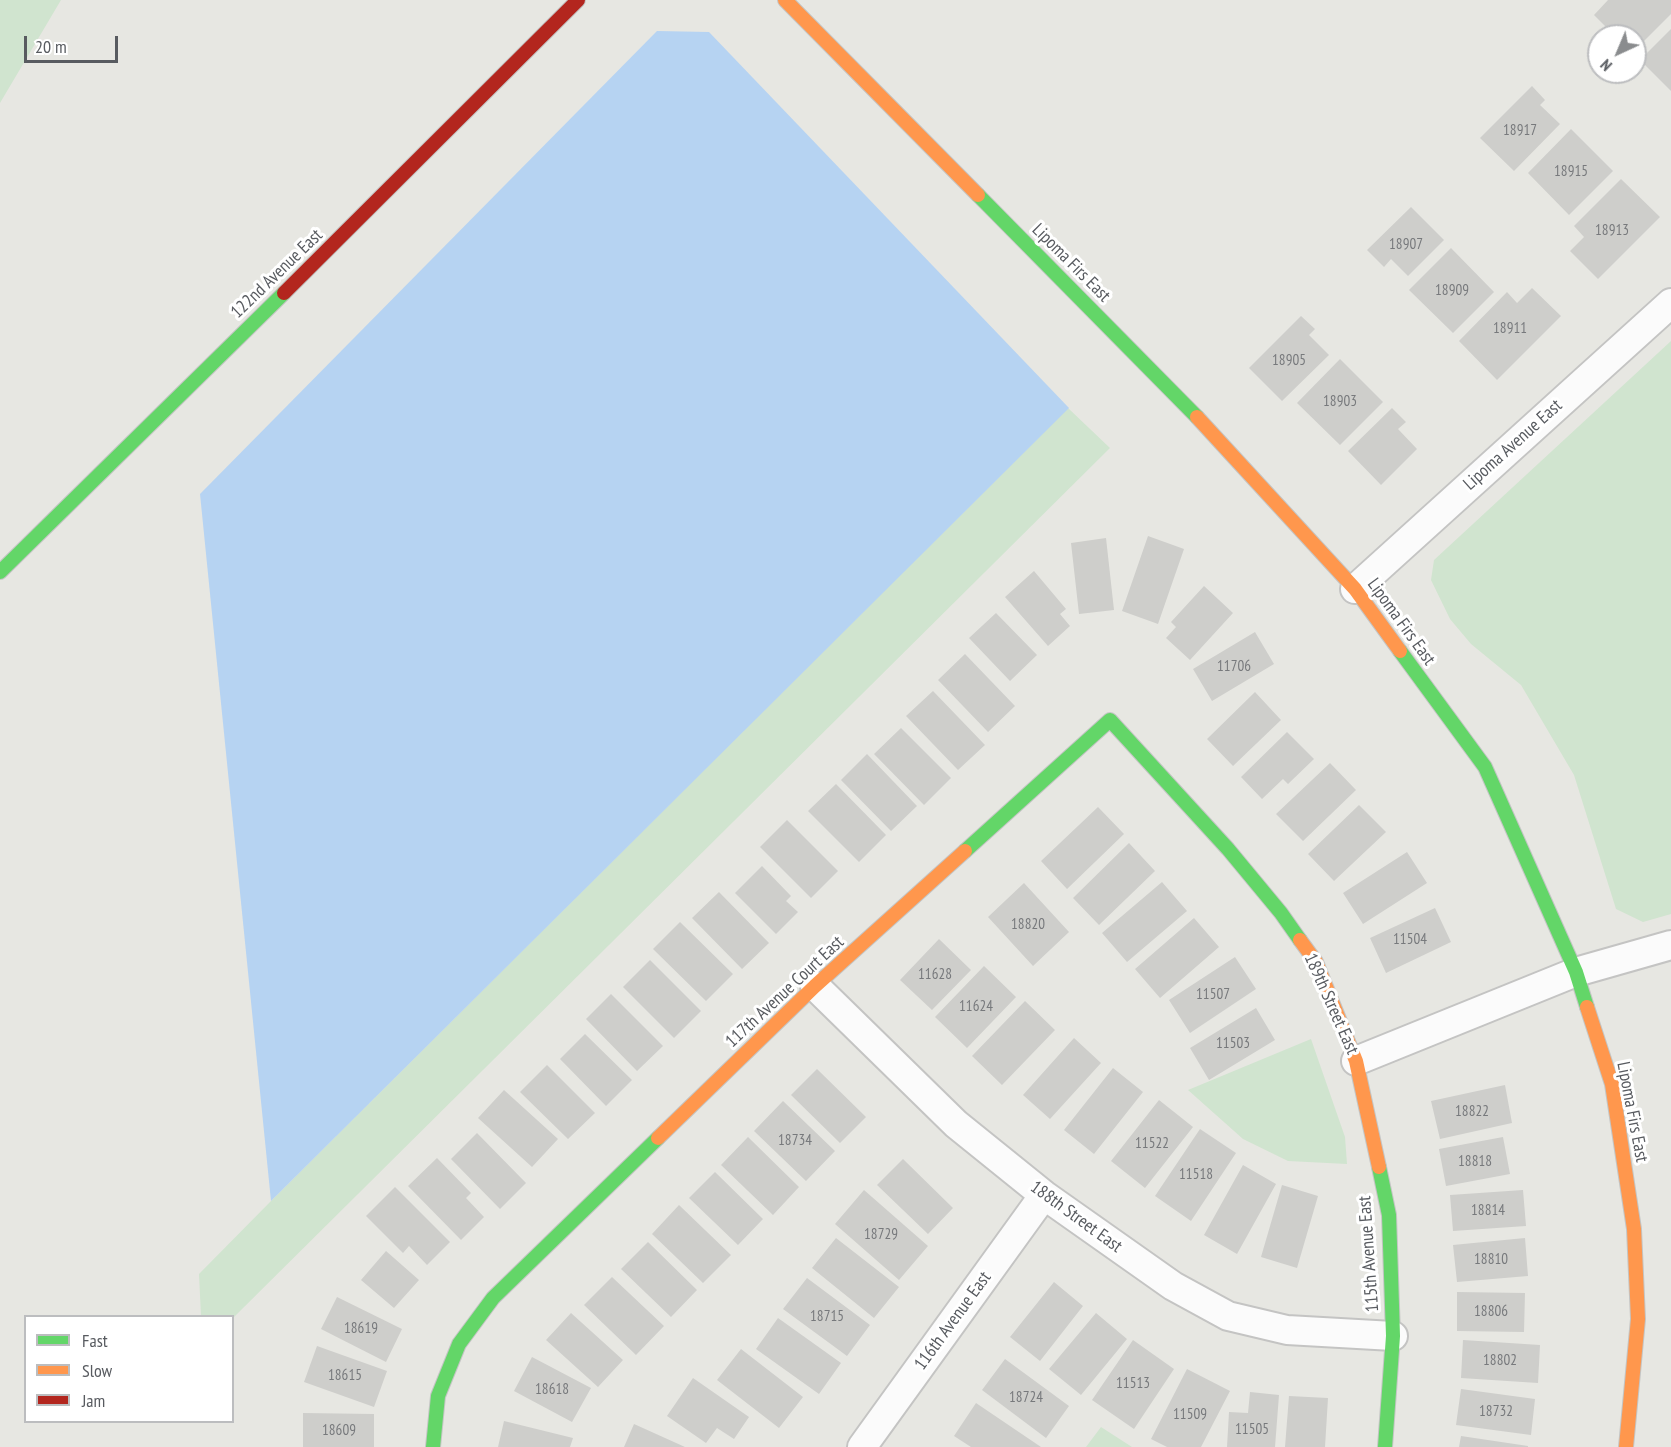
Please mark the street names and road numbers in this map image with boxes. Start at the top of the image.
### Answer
street label: Lipoma Firs East [1027,219,1115,307]
street label: 122nd Avenue East [227,225,327,323]
street label: Lipoma Avenue East [1459,395,1567,495]
street label: Lipoma Firs East [1362,574,1440,670]
street label: 117th Avenue Court East [721,932,849,1052]
street label: 189th Street East [1299,950,1363,1058]
street label: Lipoma Firs East [1612,1060,1652,1164]
street label: 188th Street East [1026,1177,1126,1257]
street label: 115th Avenue East [1354,1195,1384,1313]
street label: 116th Avenue East [910,1268,996,1374]

